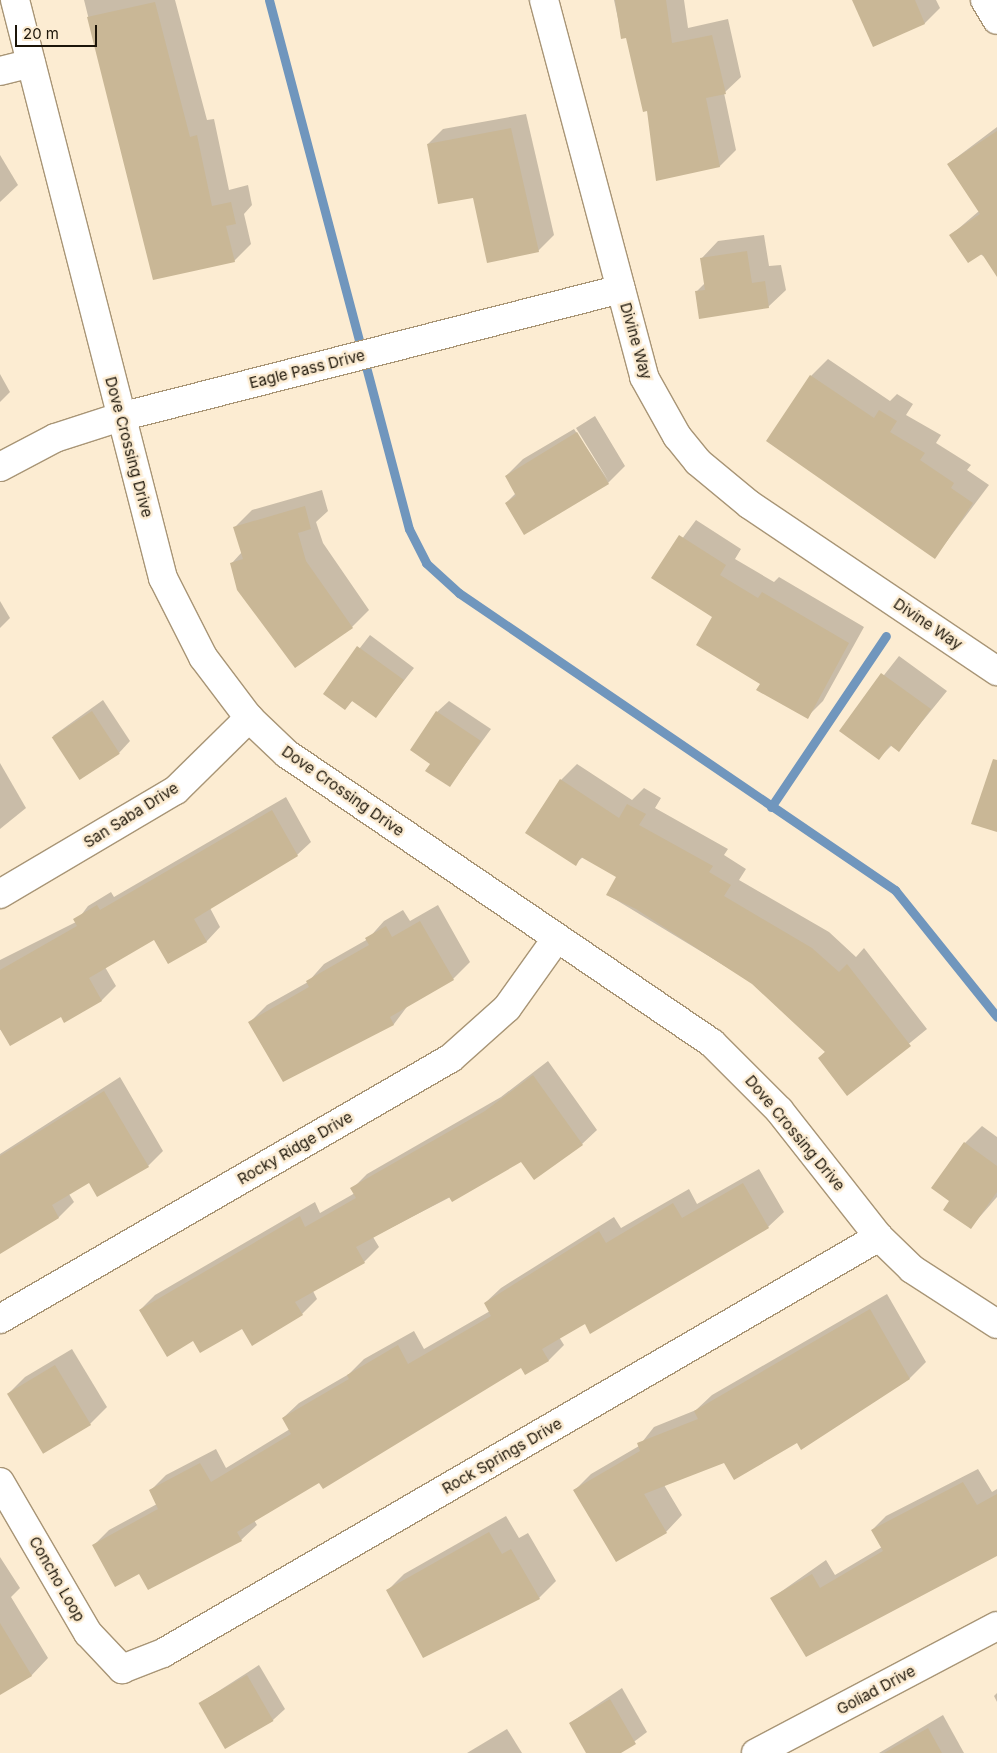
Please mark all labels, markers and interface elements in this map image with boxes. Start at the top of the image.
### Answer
scale bar [18,15,100,47]
text: 20 m [23,24,59,43]
street label: Divine Way [616,301,656,381]
street label: Eagle Pass Drive [247,346,367,392]
street label: Dove Crossing Drive [102,375,156,519]
street label: Divine Way [890,594,966,654]
street label: Dove Crossing Drive [278,742,408,840]
street label: San Saba Drive [80,779,182,851]
street label: Dove Crossing Drive [742,1072,848,1194]
street label: Rocky Ridge Drive [234,1108,356,1188]
street label: Rock Springs Drive [439,1414,565,1498]
street label: Concho Loop [25,1533,89,1625]
street label: Goliad Drive [834,1662,918,1718]

